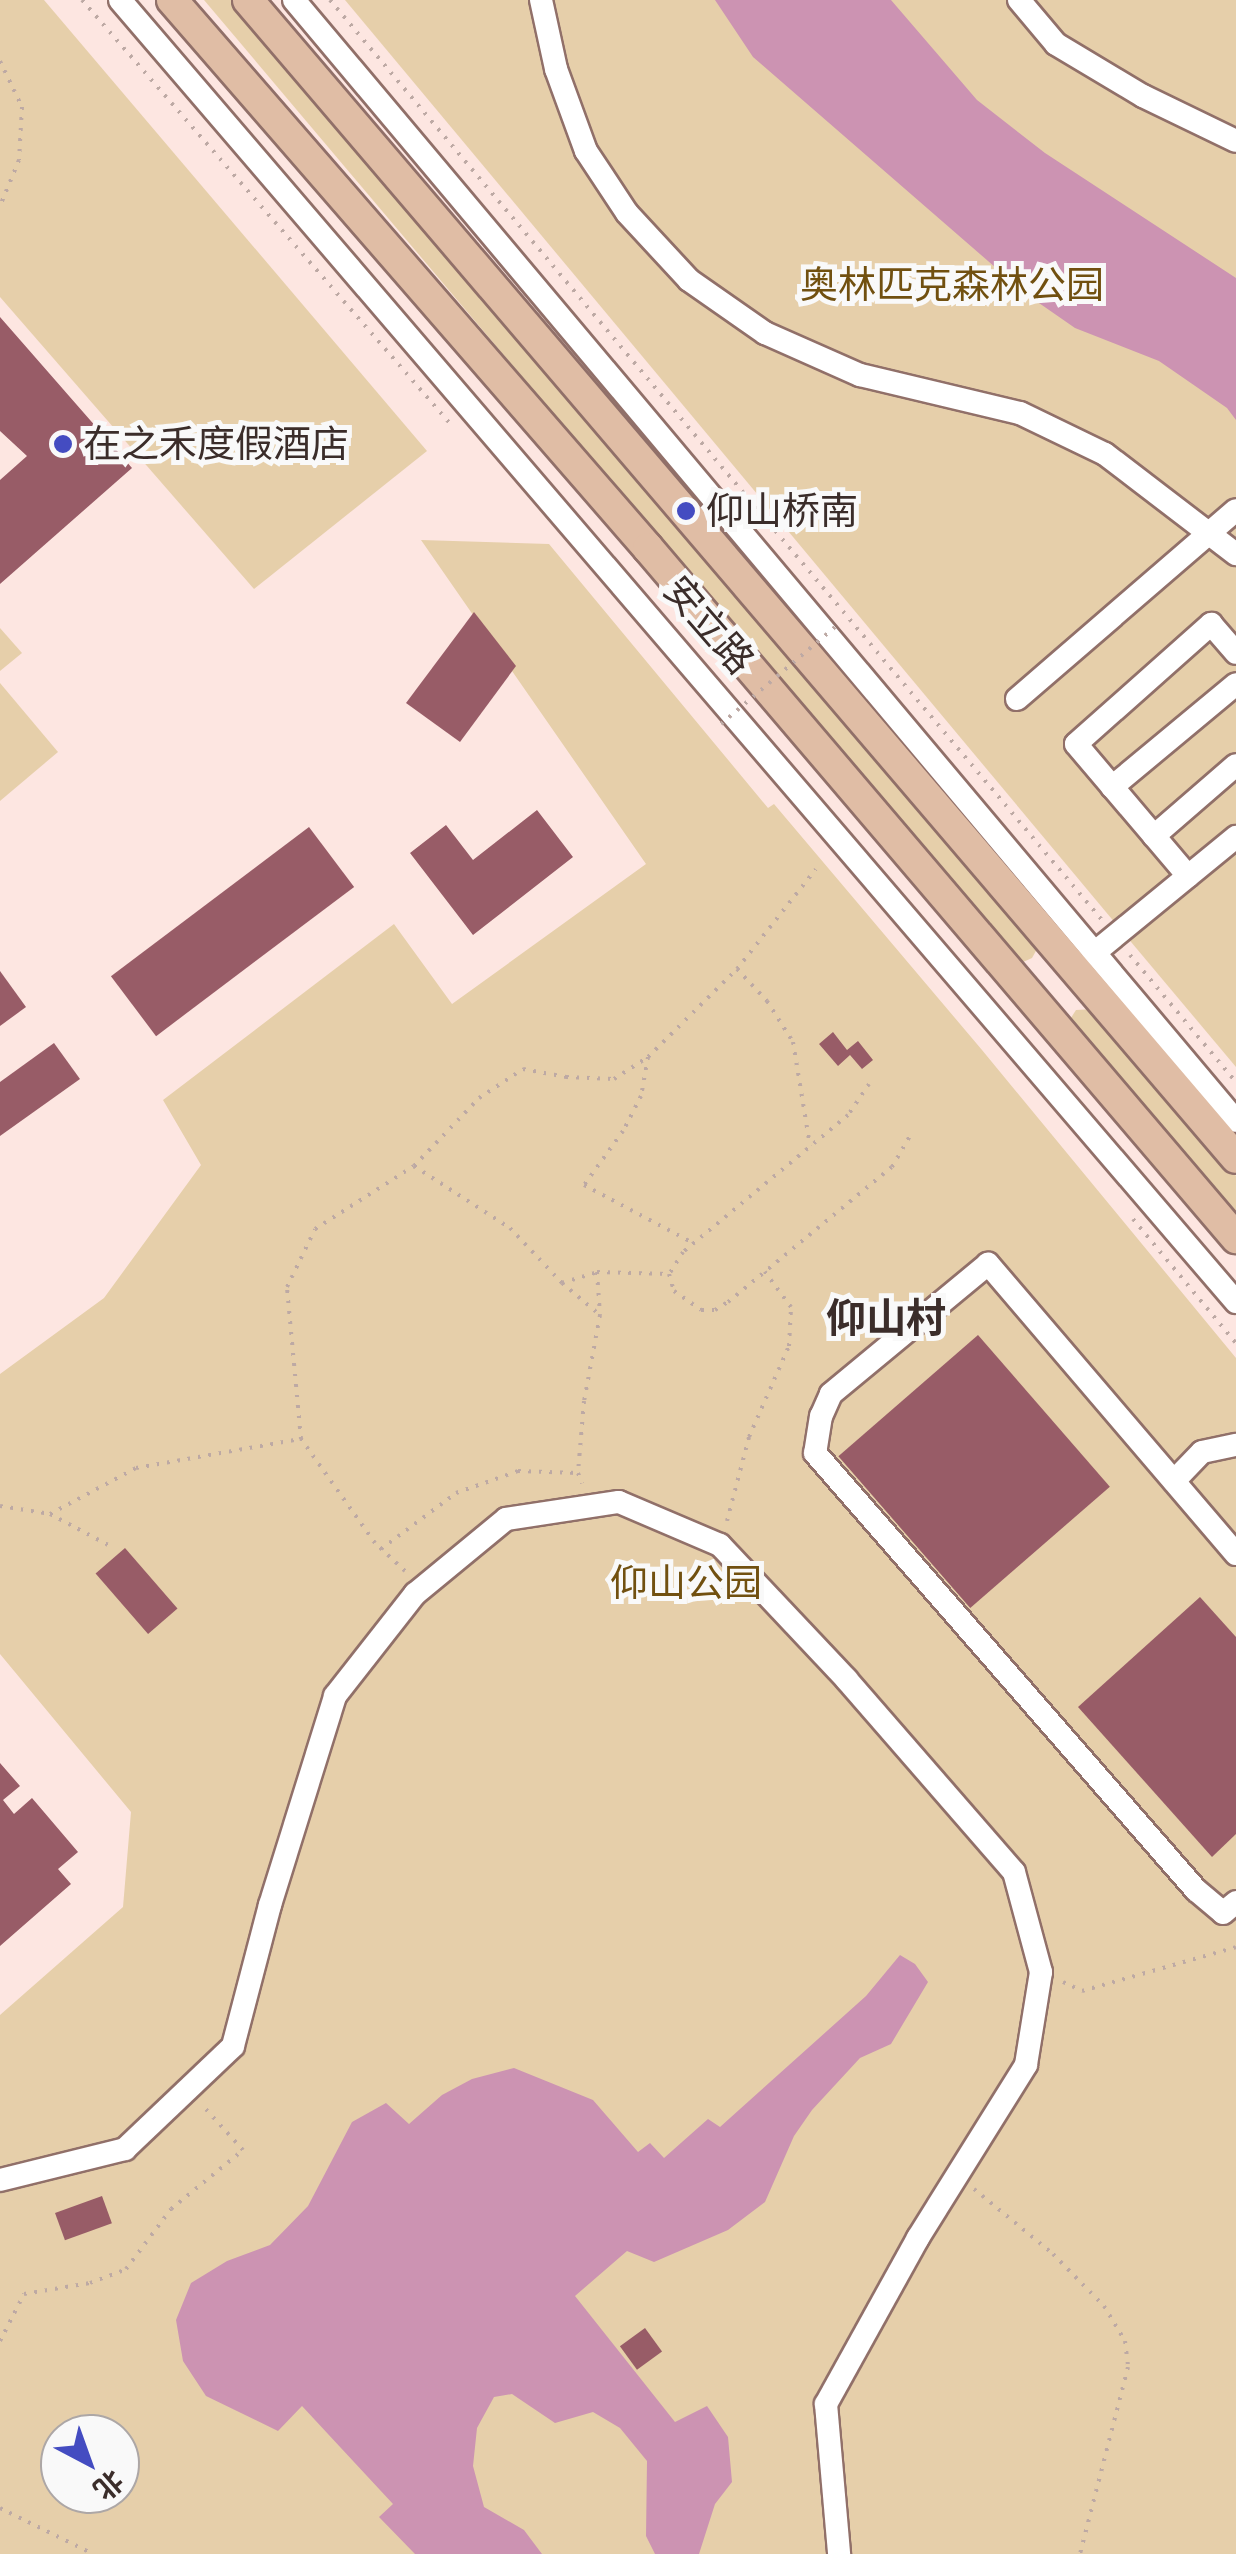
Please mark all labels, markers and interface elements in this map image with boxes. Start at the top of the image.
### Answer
park label: 奥林匹克森林公园 [800,262,1104,308]
place label: 在之禾度假酒店 [83,421,349,467]
marker: 在之禾度假酒店 [52,433,74,455]
place label: 仰山桥南 [706,488,858,534]
marker: 仰山桥南 [675,500,697,522]
street label: 安立路 [654,567,764,683]
district label: 仰山村 [826,1294,946,1342]
park label: 仰山公园 [610,1560,762,1606]
north arrow [40,2414,140,2514]
text: 北 [87,2463,130,2507]

